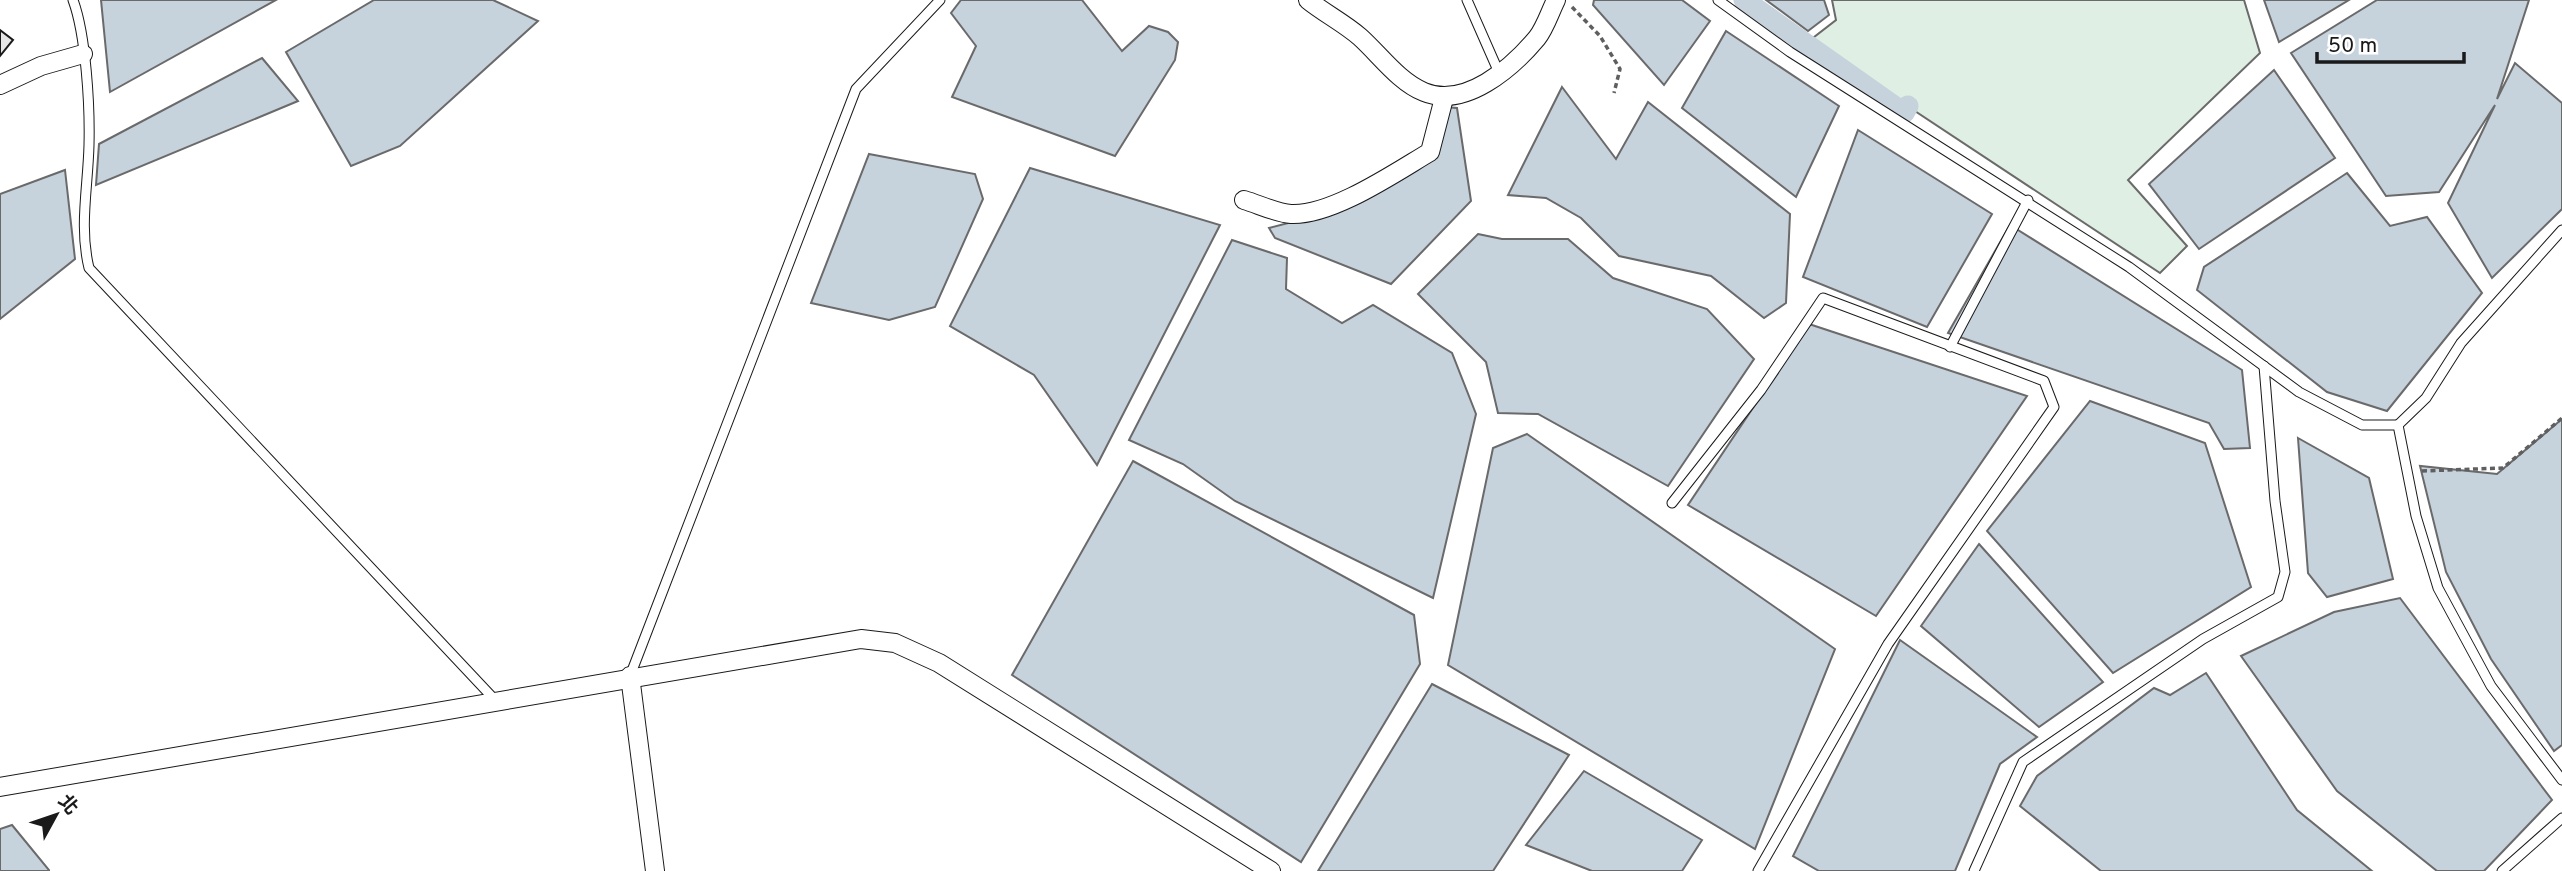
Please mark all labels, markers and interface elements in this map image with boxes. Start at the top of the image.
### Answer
scale bar [2317,21,2464,65]
text: 50 m [2328,33,2377,60]
north arrow [21,780,91,850]
text: 北 [52,790,83,820]

